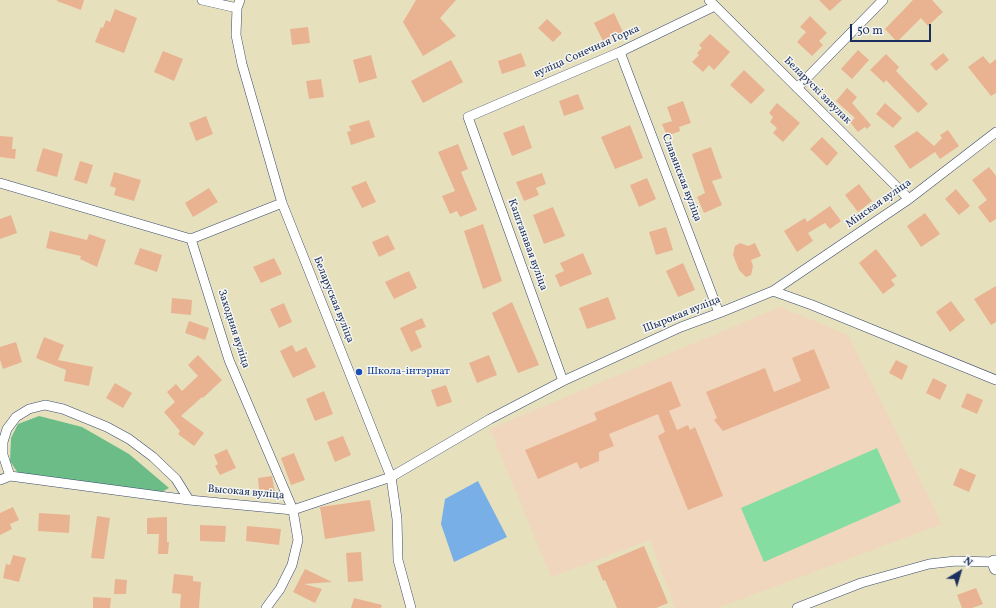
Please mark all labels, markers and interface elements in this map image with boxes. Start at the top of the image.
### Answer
scale bar [852,16,933,42]
street label: вуліца Сонечная Горка [532,23,642,81]
text: 50 m [857,23,883,39]
street label: Беларускі завулак [781,55,853,127]
street label: Славянская вуліца [658,132,704,224]
street label: Мінская вуліца [844,177,914,231]
street label: Каштанавая вуліца [504,197,550,293]
street label: Беларуская вуліца [310,255,356,345]
street label: Заходняя вуліца [214,288,252,370]
street label: Шырокая вуліца [641,293,723,337]
place label: Школа-інтэрнат [367,365,450,379]
marker: Школа-інтэрнат [354,367,364,377]
street label: Высокая вуліца [207,483,285,503]
north arrow [940,552,980,592]
text: N [960,554,975,571]

